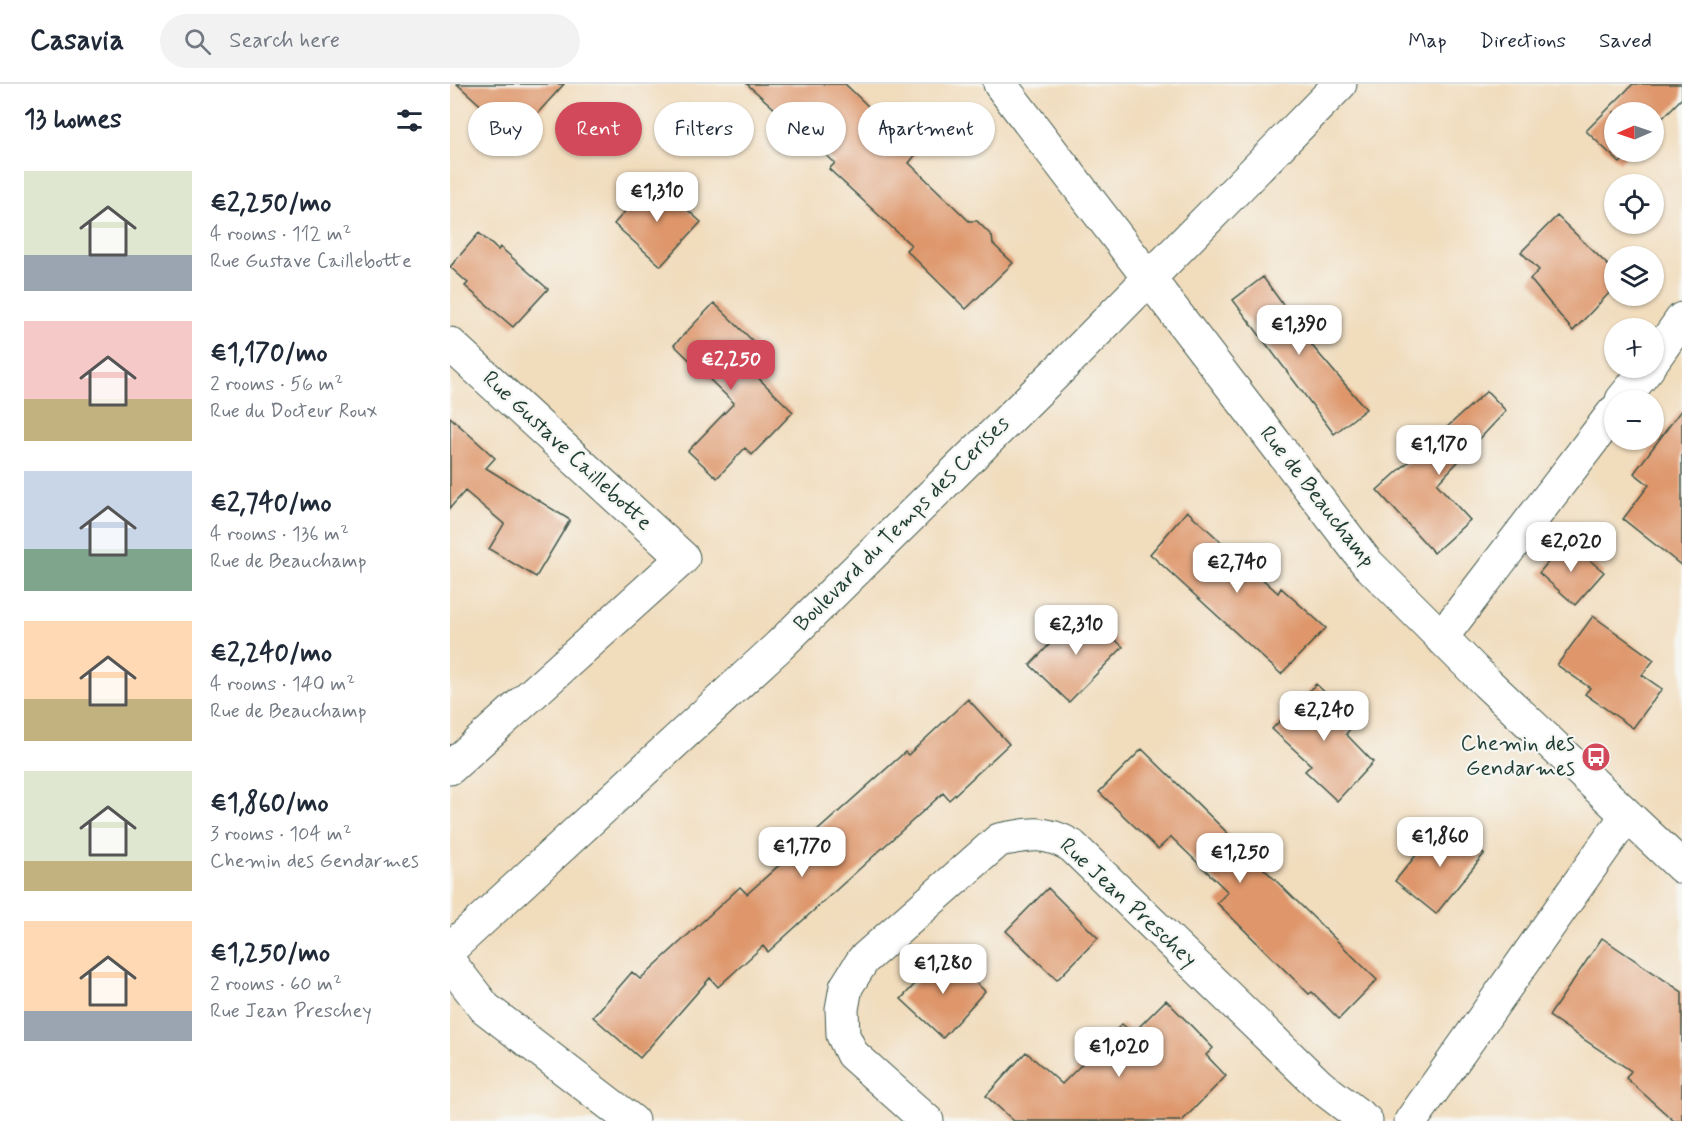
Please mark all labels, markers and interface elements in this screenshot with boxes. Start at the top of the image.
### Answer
search box [160,14,580,68]
text: Casavia [30,23,124,60]
icon: search [181,25,214,58]
text: Search here [229,27,340,55]
text: Map [1408,27,1447,55]
text: Directions [1480,27,1566,55]
text: Saved [1599,27,1652,55]
chip: Buy [468,102,543,156]
chip: Rent [555,102,642,156]
chip: Filters [654,102,754,156]
chip: New [766,102,846,156]
chip: Apartment [858,102,995,156]
north arrow [1604,102,1664,162]
map controls [1604,102,1664,450]
text: 13 homes [24,103,122,137]
icon: filters [393,104,426,137]
pin: €1,310 [608,172,706,223]
button: locate [1604,174,1664,234]
text: €1,310 [630,178,684,205]
text: €2,250/mo [210,187,331,221]
icon: home [72,195,144,267]
text: 4 rooms · 112 m² [210,221,351,248]
button: layers [1604,246,1664,306]
text: Rue Gustave Caillebotte [210,248,412,275]
pin: €1,390 [1250,305,1348,356]
text: €1,390 [1271,311,1327,338]
button: + [1604,318,1664,378]
text: €1,170/mo [210,337,328,371]
pin: €2,250 [682,340,780,391]
icon: home [72,345,144,417]
text: €2,250 [701,346,761,373]
street label: Rue Gustave Caillebotte [476,365,658,537]
text: 2 rooms · 56 m² [210,371,343,398]
button: − [1604,390,1664,450]
text: Rue du Docteur Roux [210,398,377,425]
street label: Boulevard du Temps des Cerises [788,410,1016,638]
street label: Rue de Beauchamp [1253,421,1381,573]
pin: €1,170 [1390,425,1488,476]
text: €1,170 [1410,431,1468,458]
text: €2,740/mo [210,487,332,521]
icon: home [72,495,144,567]
text: 4 rooms · 136 m² [210,521,349,548]
pin: €2,020 [1522,522,1620,573]
text: €2,020 [1540,528,1602,555]
pin: €2,740 [1188,543,1286,594]
text: Rue de Beauchamp [210,548,366,575]
text: €2,740 [1207,549,1267,576]
pin: €2,310 [1027,605,1125,656]
text: €2,310 [1049,611,1103,638]
text: €2,240/mo [210,637,332,671]
icon: home [72,645,144,717]
text: 4 rooms · 140 m² [210,671,355,698]
pin: €2,240 [1275,691,1373,742]
text: €2,240 [1294,697,1354,724]
text: Rue de Beauchamp [210,698,366,725]
place label: Chemin des Gendarmes [1461,730,1575,783]
bus stop icon: Chemin des Gendarmes [1580,741,1612,773]
text: €1,860/mo [210,787,328,821]
icon: home [72,795,144,867]
pin: €1,860 [1391,817,1489,868]
text: 3 rooms · 104 m² [210,821,352,848]
text: €1,860 [1411,823,1469,850]
pin: €1,770 [753,827,851,878]
street label: Rue Jean Preschey [1053,832,1203,974]
text: €1,770 [773,833,831,860]
pin: €1,250 [1191,833,1289,884]
text: €1,250 [1210,839,1270,866]
text: Chemin des Gendarmes [210,848,419,875]
text: €1,250/mo [210,937,330,971]
pin: €1,280 [894,944,992,995]
icon: home [72,945,144,1017]
text: €1,280 [914,950,972,977]
text: 2 rooms · 60 m² [210,971,342,998]
text: Rue Jean Preschey [210,998,372,1025]
pin: €1,020 [1070,1027,1168,1078]
text: €1,020 [1089,1033,1149,1060]

